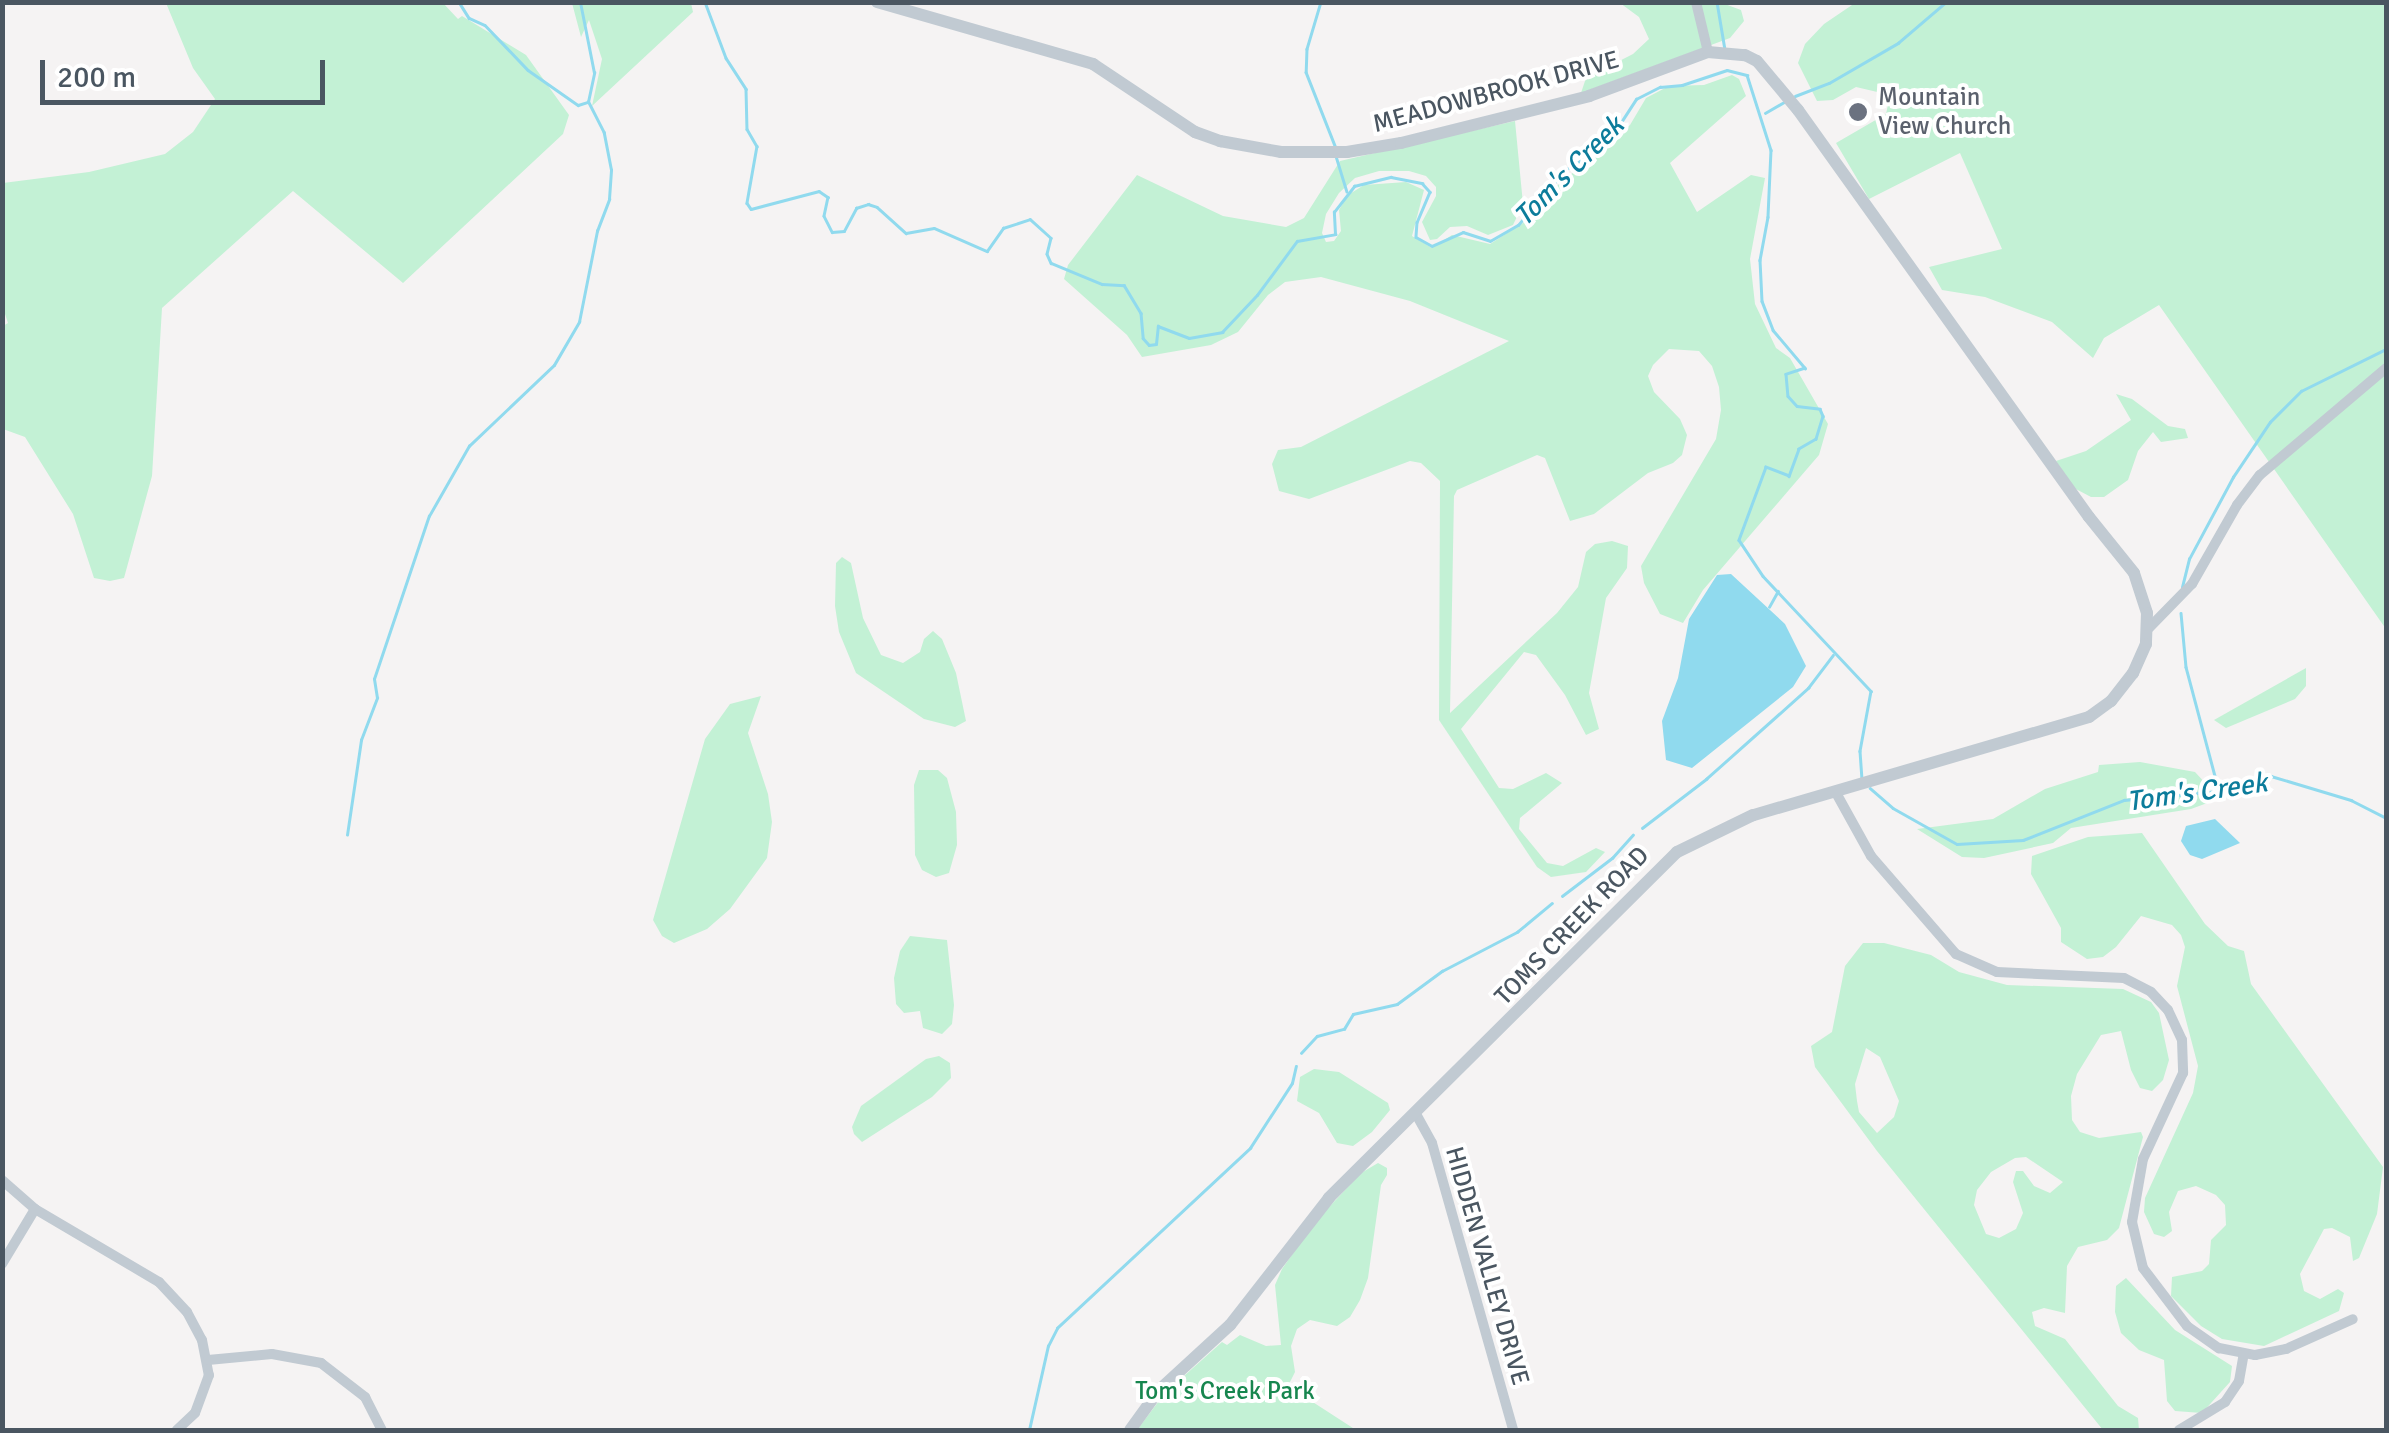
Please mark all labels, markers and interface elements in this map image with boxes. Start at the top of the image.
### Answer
scale bar [45,40,330,102]
street label: MEADOWBROOK DRIVE [1370,45,1622,139]
text: 200 m [57,59,136,96]
place label: Mountain View Church [1878,83,2011,142]
marker: Mountain View Church [1847,101,1869,123]
water label: Tom's Creek [1507,109,1631,233]
water label: Tom's Creek [2125,766,2269,818]
street label: TOMS CREEK ROAD [1489,841,1655,1011]
street label: HIDDEN VALLEY DRIVE [1439,1143,1535,1389]
park label: Tom's Creek Park [1135,1376,1315,1406]

